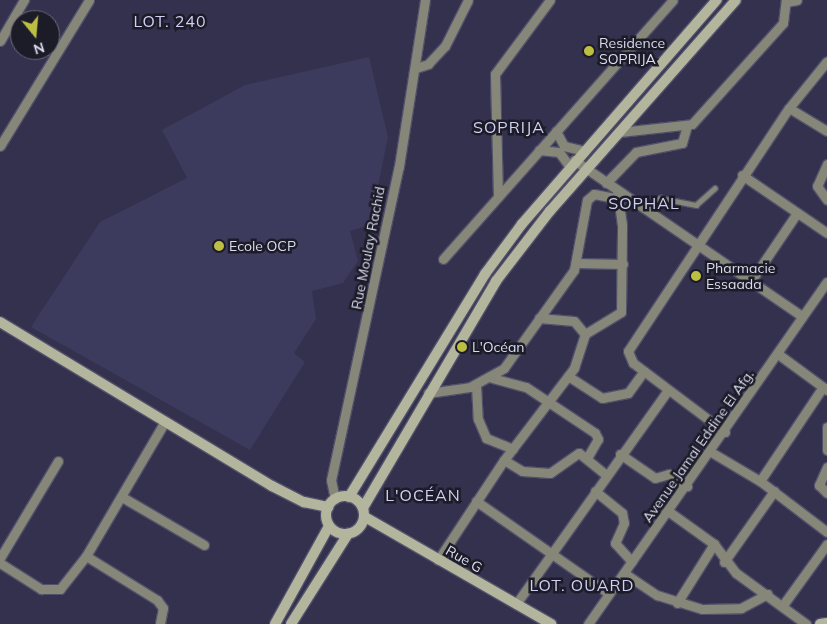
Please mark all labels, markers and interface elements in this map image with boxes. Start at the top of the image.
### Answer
north arrow [10,10,60,60]
district label: LOT. 240 [132,11,208,31]
place label: Residence SOPRIJA [599,35,665,68]
text: N [31,38,47,59]
marker: Residence SOPRIJA [583,45,595,57]
district label: SOPRIJA [472,117,546,137]
street label: Rue Moulay Rachid [348,185,388,311]
district label: SOPHAL [608,193,680,213]
place label: Ecole OCP [229,238,296,254]
marker: Ecole OCP [213,240,225,252]
place label: Pharmacie Essaada [706,260,775,292]
marker: Pharmacie Essaada [690,270,702,282]
place label: L'Océan [472,339,525,355]
marker: L'Océan [456,341,468,353]
street label: Avenue Jamal Eddine El Afg. [639,366,757,526]
district label: L'OCÉAN [384,485,462,505]
street label: Rue G [443,542,485,576]
district label: LOT. OUARD [528,575,636,595]

